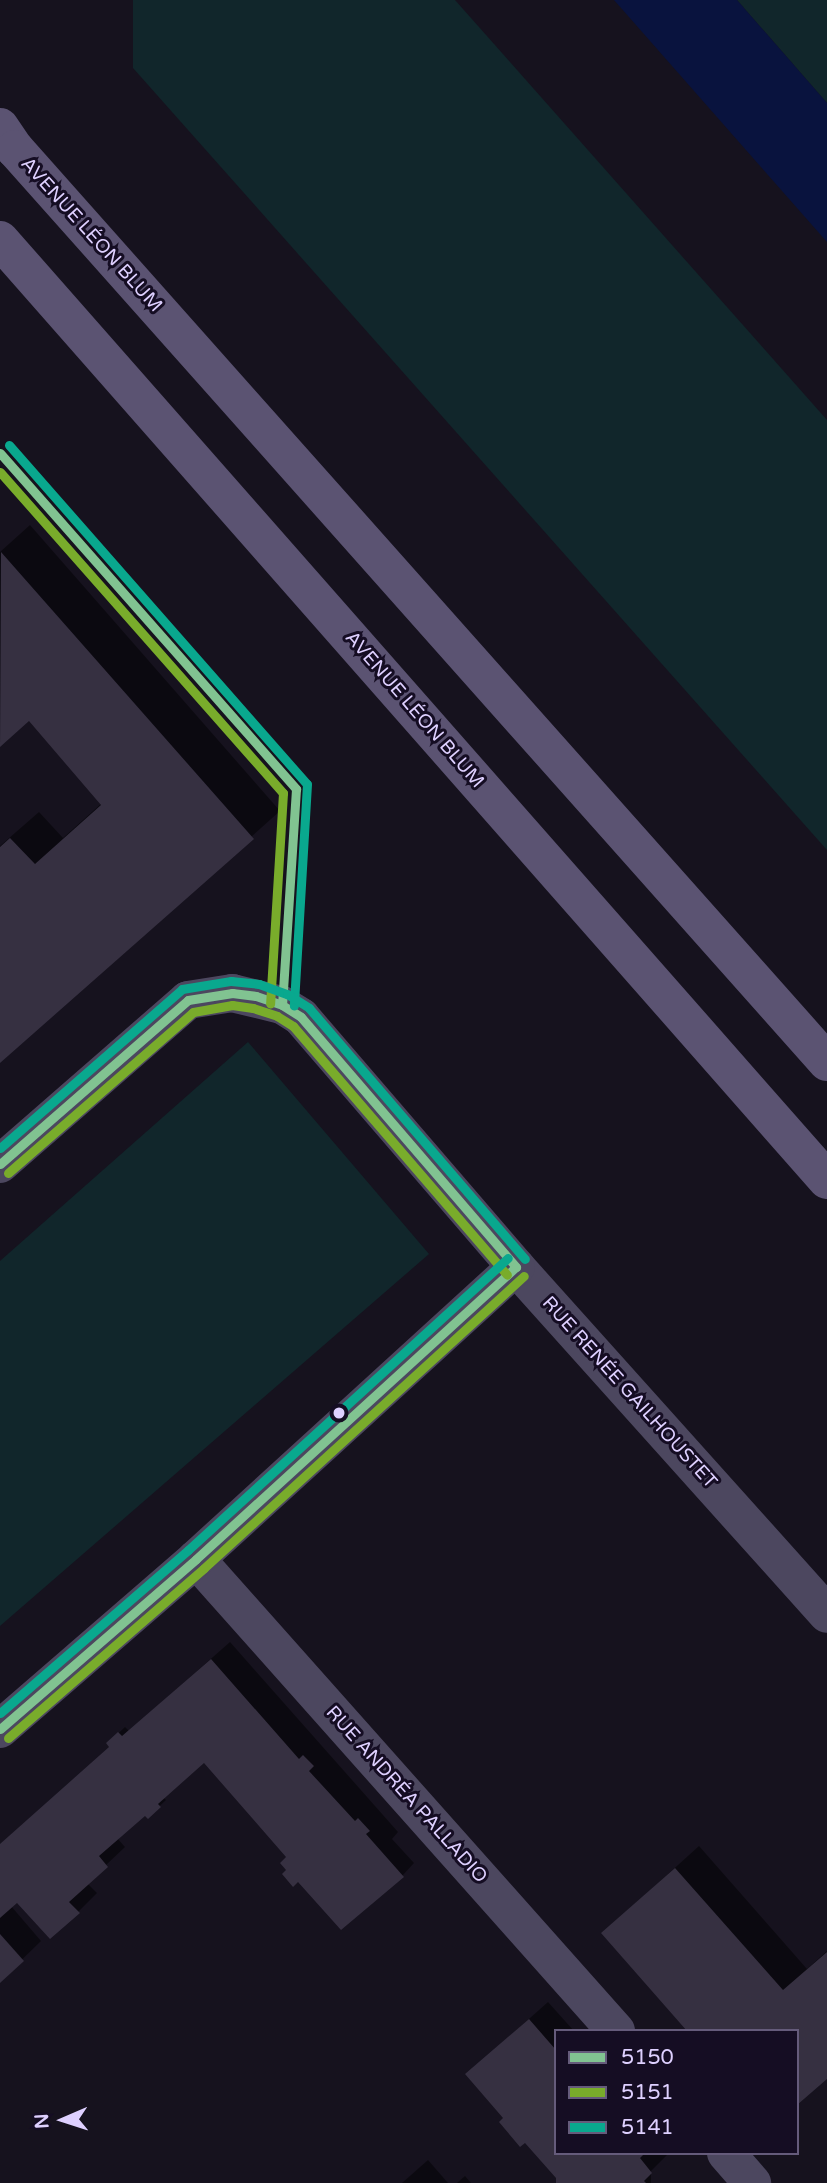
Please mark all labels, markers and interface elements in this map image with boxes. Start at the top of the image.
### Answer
street label: AVENUE LÉON BLUM [15,153,167,317]
street label: AVENUE LÉON BLUM [340,627,488,793]
street label: RUE RENÉE GAILHOUSTET [537,1292,721,1494]
unlabelled marker [332,1406,346,1420]
street label: RUE ANDRÉA PALLADIO [320,1702,492,1888]
legend [554,2029,799,2155]
text: 5150 [621,2045,674,2070]
text: 5151 [621,2080,674,2105]
north arrow [28,2085,98,2155]
text: N [31,2113,53,2129]
text: 5141 [621,2115,674,2140]

